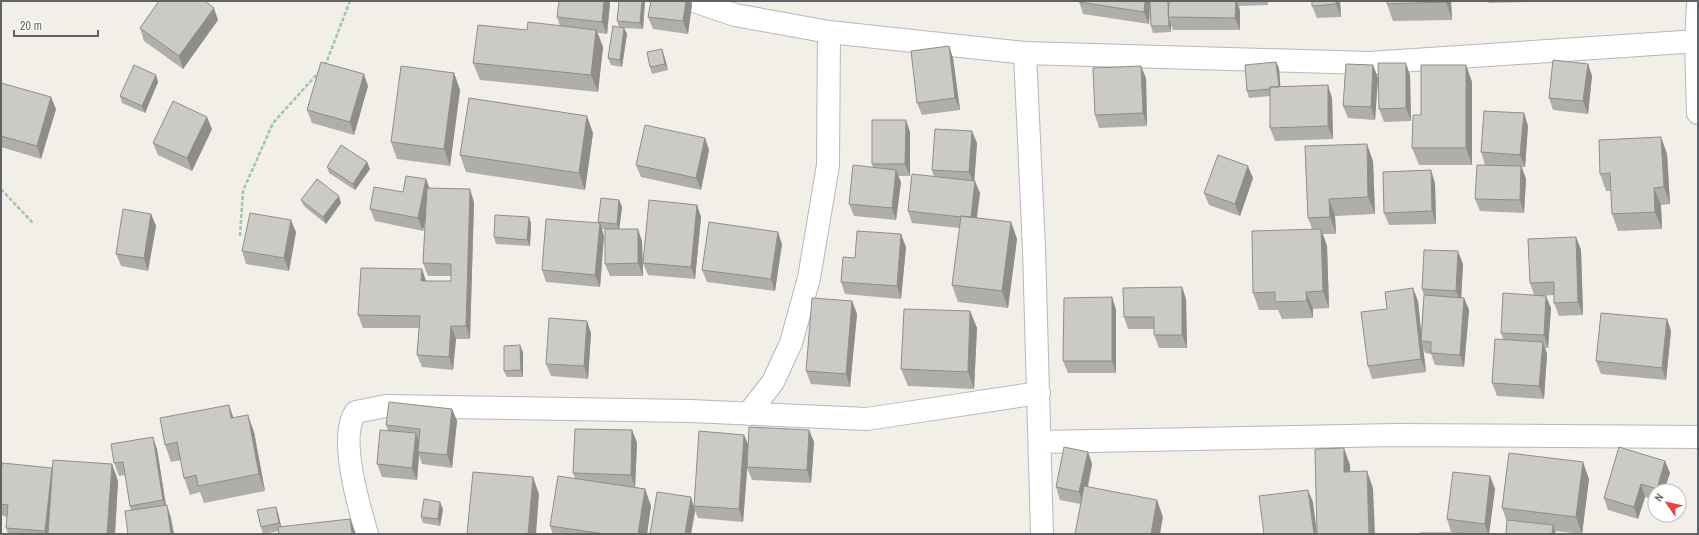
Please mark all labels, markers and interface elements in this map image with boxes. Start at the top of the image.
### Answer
scale bar [14,12,98,38]
text: 20 m [20,18,42,34]
north arrow [1647,483,1687,523]
text: N [1651,491,1666,504]

